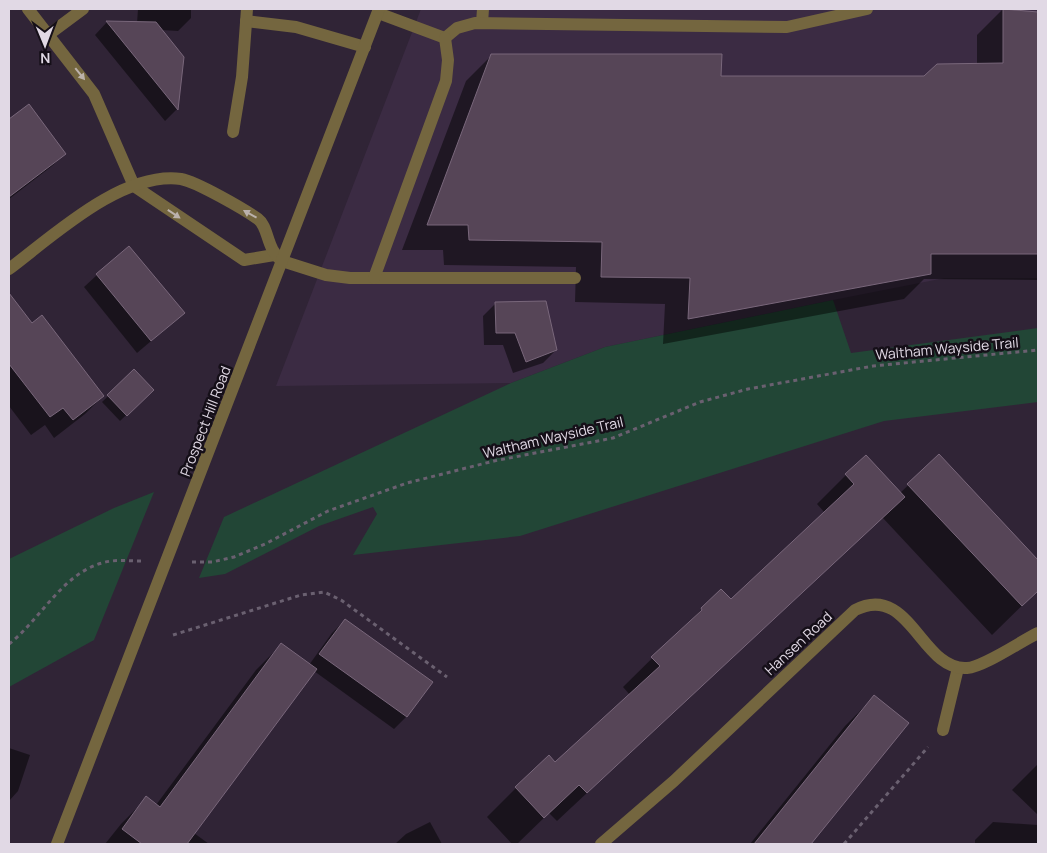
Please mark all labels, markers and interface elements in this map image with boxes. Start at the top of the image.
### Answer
north arrow [20,20,70,70]
text: N [40,49,50,68]
one-way arrow [75,67,86,80]
one-way arrow [167,209,181,218]
one-way arrow [243,210,257,219]
street label: Waltham Wayside Trail [875,332,1019,364]
street label: Prospect Hill Road [175,363,235,479]
street label: Waltham Wayside Trail [481,412,625,462]
street label: Hansen Road [760,607,836,679]

